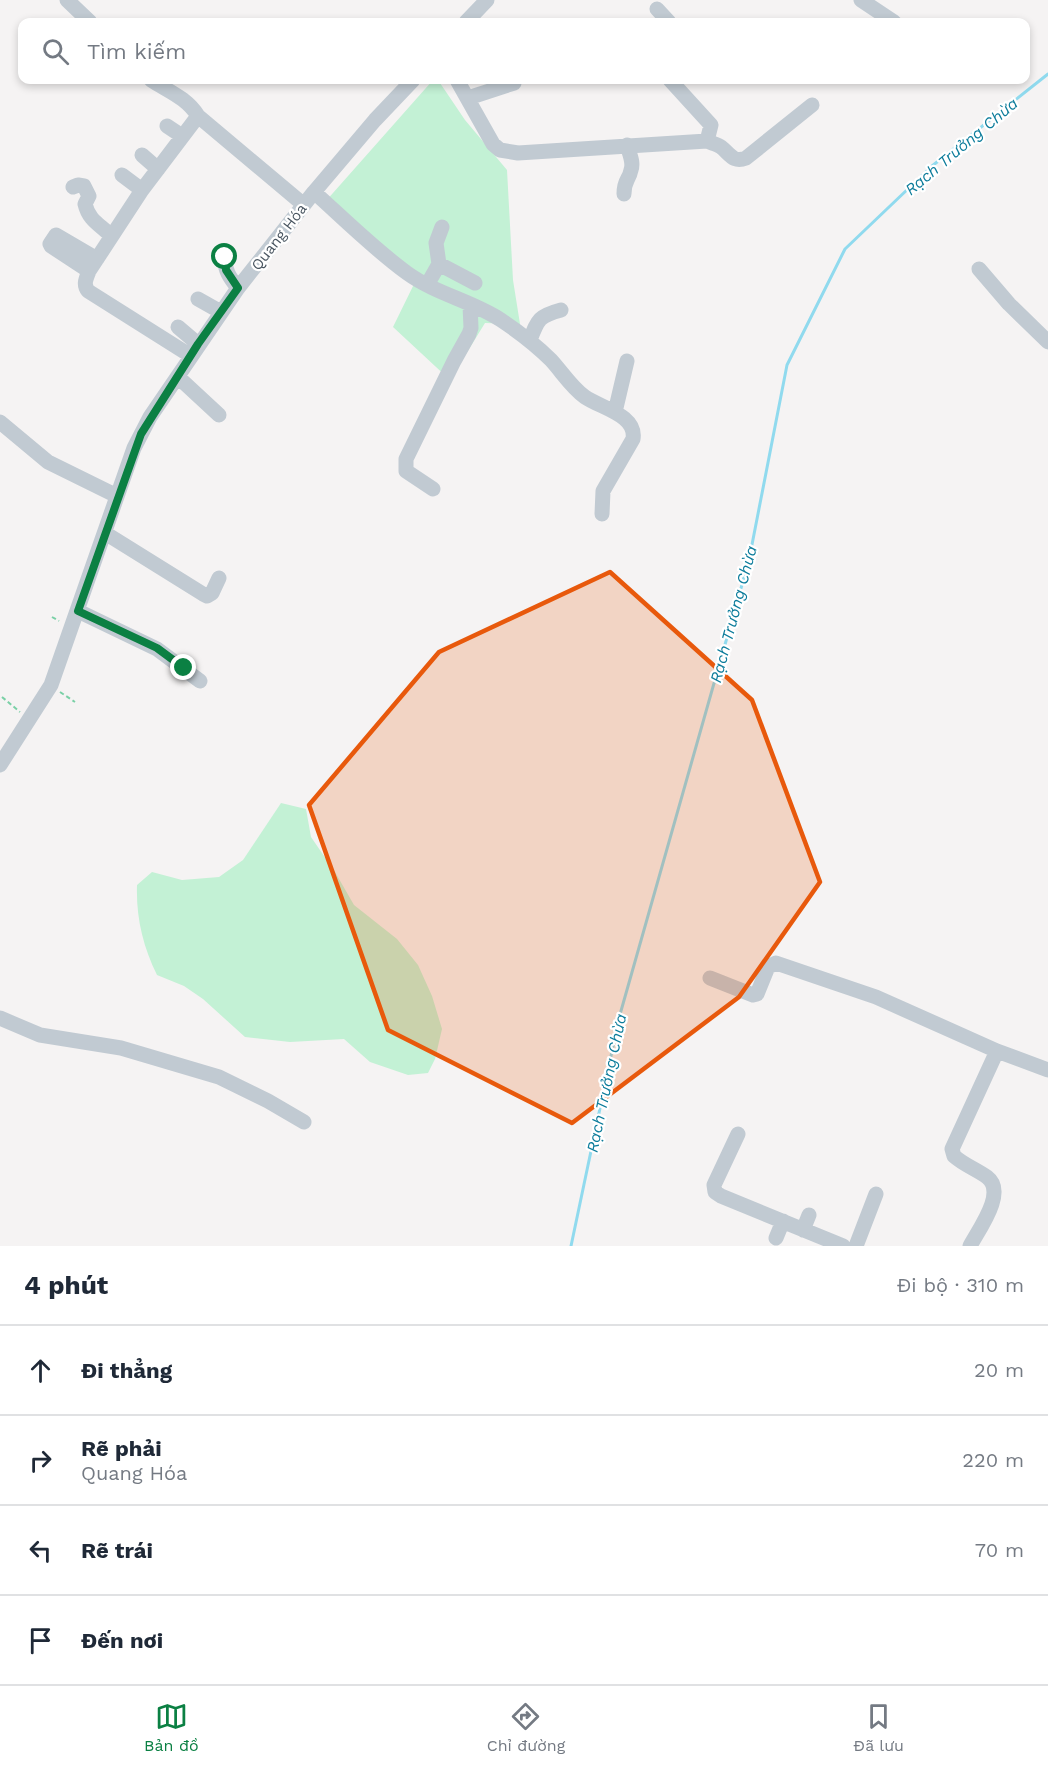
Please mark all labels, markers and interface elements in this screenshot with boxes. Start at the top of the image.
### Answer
search box [18,18,1030,84]
icon: search [39,35,72,68]
text: Tìm kiếm [87,39,186,64]
water label: Rạch Trưởng Chừa [901,94,1022,199]
street label: Quang Hóa [247,200,311,274]
route start [211,243,237,269]
water label: Rạch Trưởng Chừa [706,543,761,685]
route end [170,654,196,680]
water label: Rạch Trưởng Chừa [583,1012,630,1154]
text: 4 phút [24,1270,108,1300]
text: Đi bộ · 310 m [897,1273,1024,1297]
icon: ahead [24,1354,57,1387]
text: Đi thẳng [81,1358,172,1383]
text: 20 m [974,1358,1024,1382]
text: Rẽ phải [81,1436,162,1461]
icon: right [24,1444,57,1477]
text: 220 m [962,1448,1024,1472]
text: Quang Hóa [81,1461,187,1485]
icon: left [24,1534,57,1567]
text: Rẽ trái [81,1538,153,1563]
text: 70 m [975,1538,1024,1562]
icon: arrive [24,1624,57,1657]
text: Đến nơi [81,1628,163,1653]
tab: Bản đồ [144,1700,199,1755]
tab: Chỉ đường [487,1700,565,1755]
tab: Đã lưu [853,1700,904,1755]

